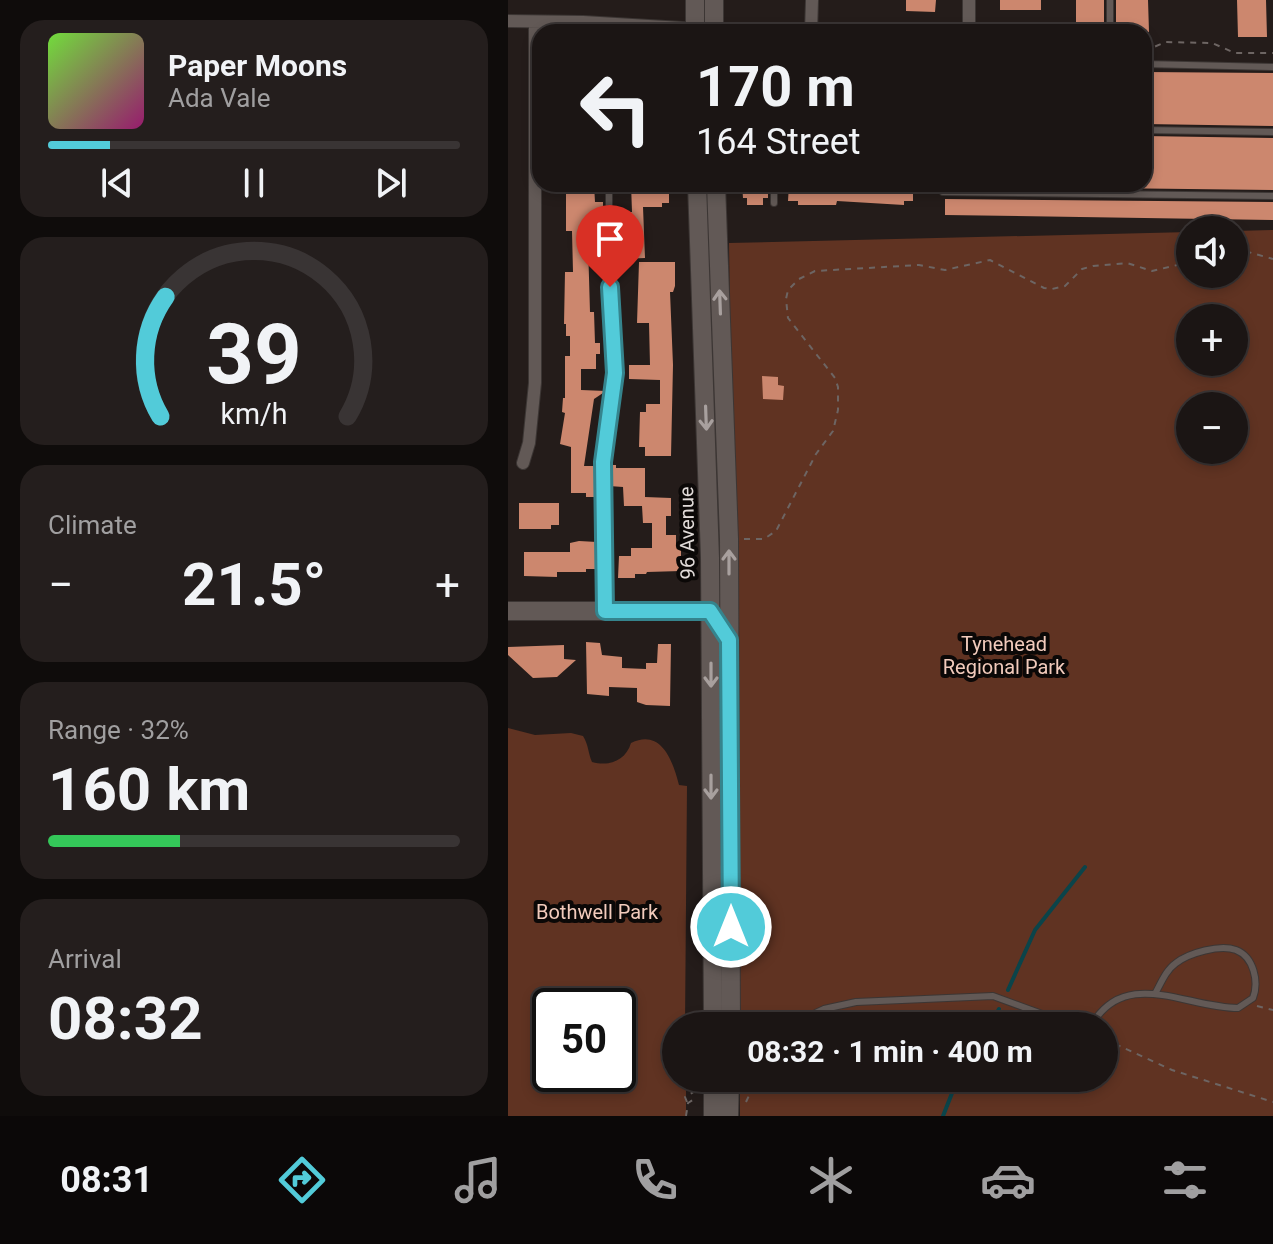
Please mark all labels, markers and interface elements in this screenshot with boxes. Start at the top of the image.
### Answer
text: Paper Moons [168,48,347,83]
text: 170 m [696,54,855,120]
icon: left [564,56,668,160]
text: Ada Vale [168,83,270,113]
text: 164 Street [696,121,861,163]
icon: previous [95,161,139,205]
icon: pause [232,161,276,205]
icon: next [369,161,413,205]
pin [576,205,644,287]
map controls [1176,216,1248,464]
button: sound [1176,216,1248,288]
icon: arrive [588,217,632,261]
one-way arrow [713,289,728,316]
button: + [1176,304,1248,376]
text: 39 [206,306,302,403]
button: − [1176,392,1248,464]
text: km/h [220,397,288,431]
one-way arrow [698,404,713,431]
street label: 96 Avenue [674,486,700,580]
text: Climate [48,510,137,540]
text: 21.5° [182,549,326,620]
one-way arrow [721,549,737,576]
text: − [48,559,73,611]
text: + [435,559,460,611]
park label: Tynehead Regional Park [943,632,1066,679]
one-way arrow [703,661,719,688]
text: Range · 32% [48,715,189,745]
text: 160 km [48,754,250,825]
one-way arrow [703,773,719,800]
position arrow [689,885,773,969]
park label: Bothwell Park [536,900,659,924]
text: Arrival [48,944,122,974]
text: 08:32 [48,983,203,1054]
speed limit sign: 50 [532,988,636,1092]
text: 08:32 · 1 min · 400 m [747,1034,1033,1069]
icon: directions [274,1152,330,1208]
icon: music [450,1152,506,1208]
icon: phone [627,1152,683,1208]
icon: climate [803,1152,859,1208]
icon: car [980,1152,1036,1208]
icon: filters [1157,1152,1213,1208]
text: 08:31 [60,1159,153,1201]

